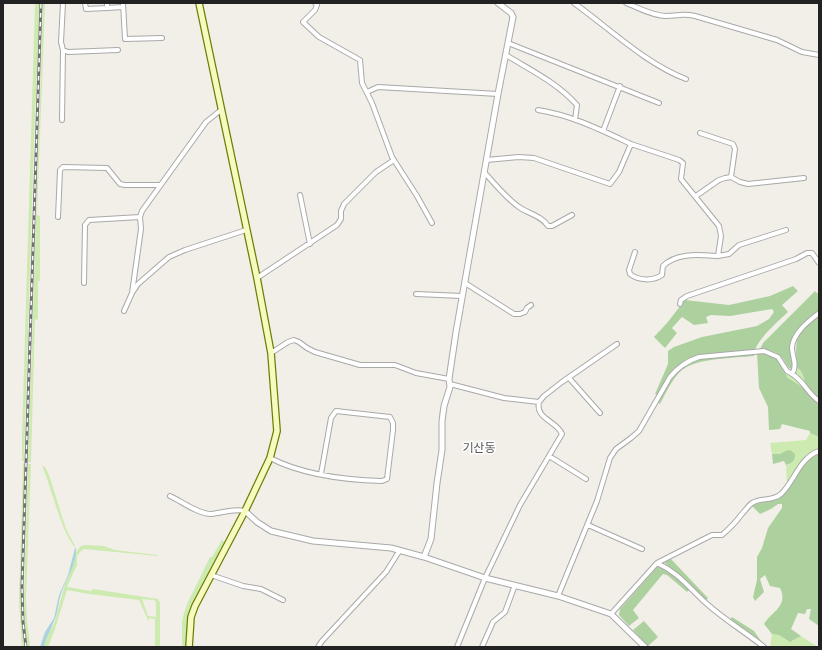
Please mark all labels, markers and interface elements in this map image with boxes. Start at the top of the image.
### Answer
district label: 기산동 [462,443,496,457]

